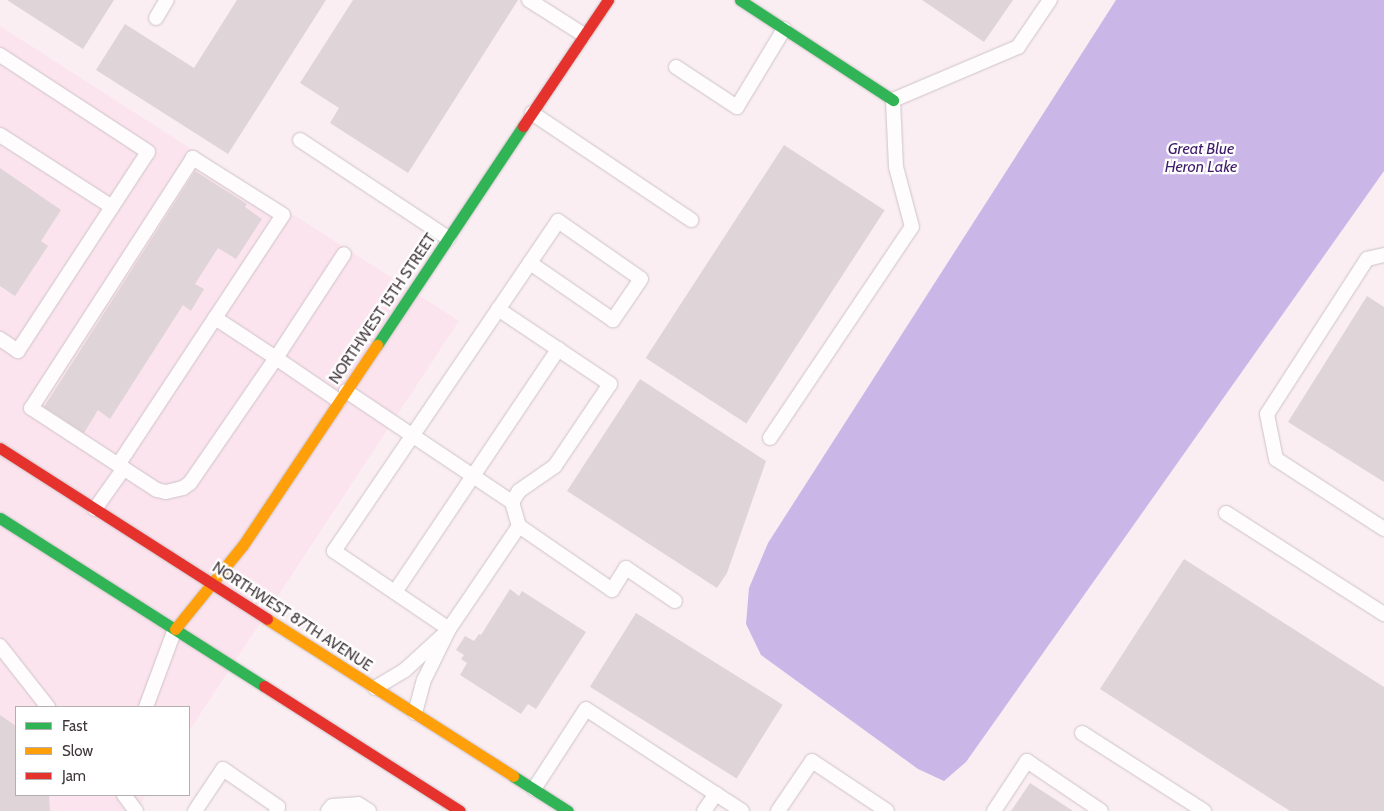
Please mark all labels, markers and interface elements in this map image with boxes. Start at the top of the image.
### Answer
water label: Great Blue Heron Lake [1165,139,1237,177]
street label: NORTHWEST 15TH STREET [326,230,440,388]
street label: NORTHWEST 87TH AVENUE [209,559,375,675]
legend [15,706,190,796]
text: Fast [62,717,87,735]
text: Slow [62,742,93,760]
text: Jam [62,767,86,785]

